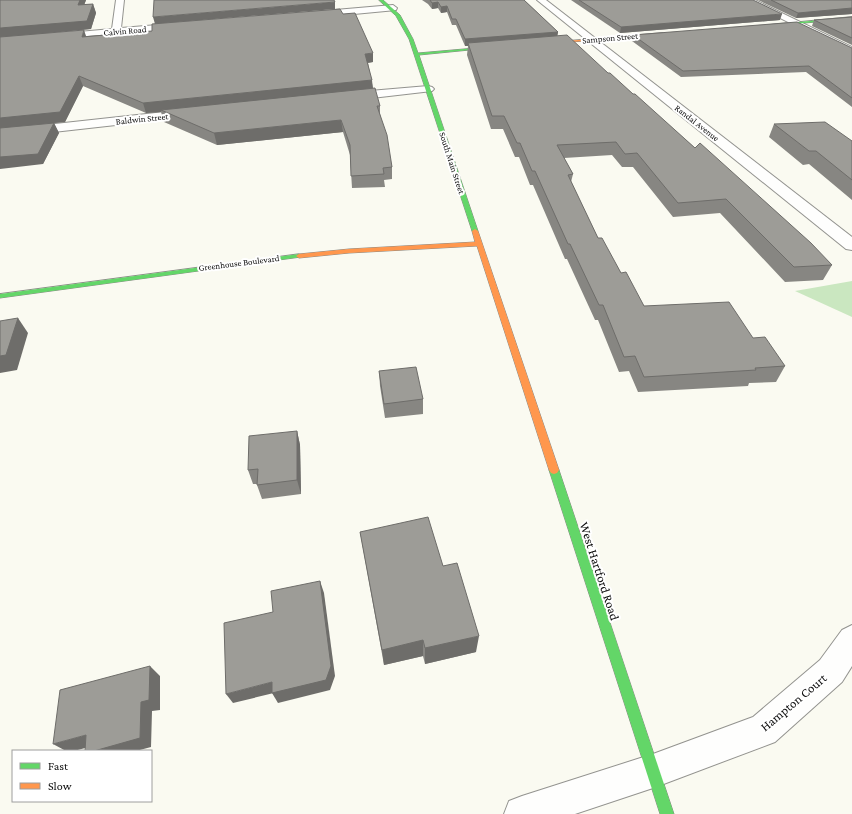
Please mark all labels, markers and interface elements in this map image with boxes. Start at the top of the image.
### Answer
street label: Calvin Road [103,24,147,38]
street label: Sampson Street [582,30,639,45]
street label: Randal Avenue [673,103,721,143]
street label: Baldwin Street [115,111,170,127]
street label: South Main Street [437,131,467,196]
street label: Greenhouse Boulevard [198,253,280,273]
street label: West Hartford Road [577,520,623,622]
street label: Hampton Court [757,670,830,734]
legend [12,750,152,802]
text: Fast [48,759,69,773]
text: Slow [48,779,72,793]

